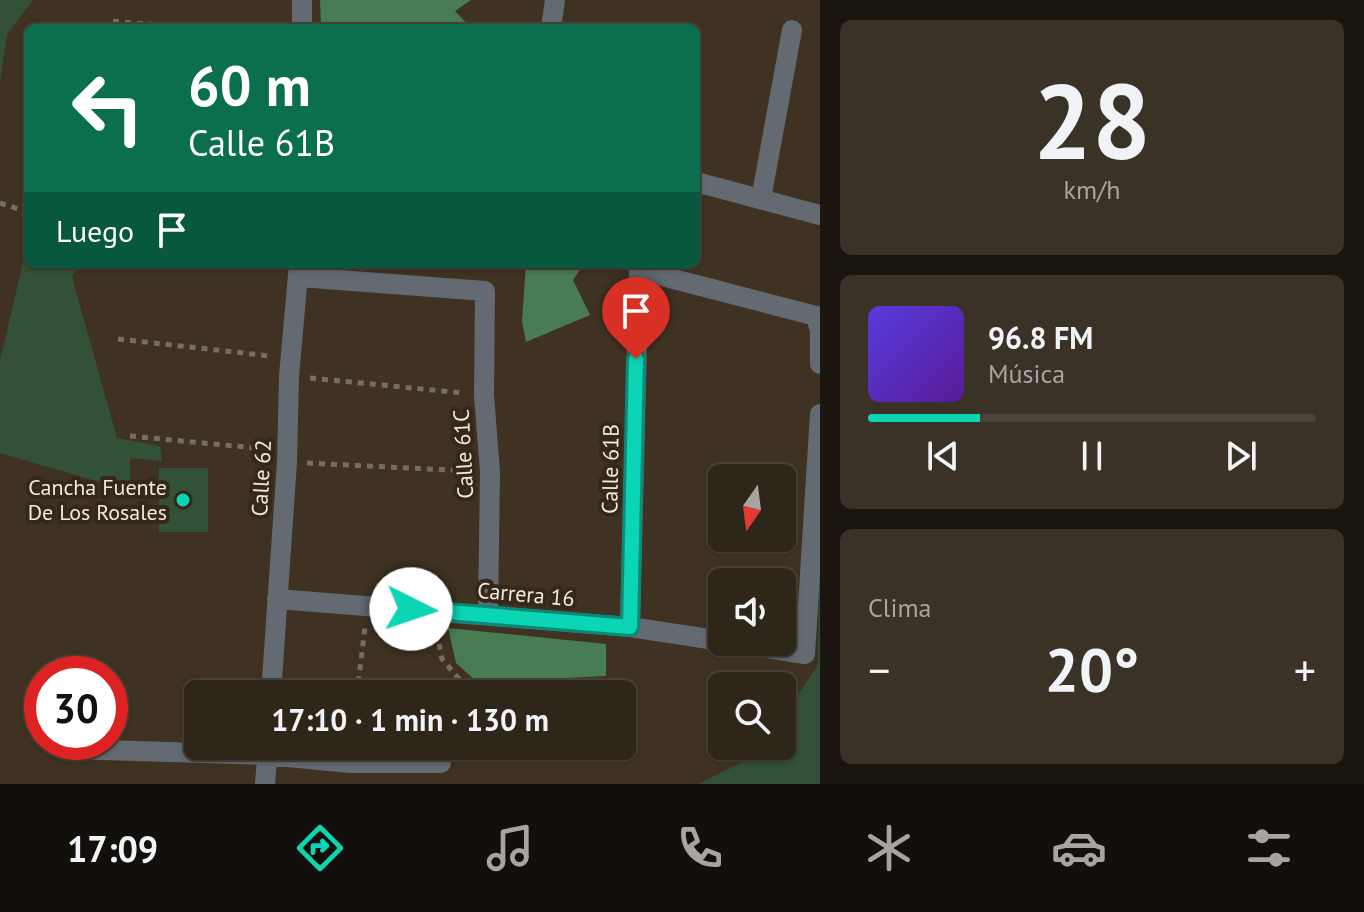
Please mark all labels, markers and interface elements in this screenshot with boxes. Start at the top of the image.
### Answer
text: 60 m [188,49,311,121]
text: 28 [1033,53,1151,188]
icon: left [56,56,160,160]
text: Calle 61B [188,119,335,166]
text: km/h [1064,173,1121,206]
icon: arrive [150,208,194,252]
text: Luego [56,211,134,250]
pin [602,277,670,359]
icon: arrive [614,289,658,333]
text: 96.8 FM [988,318,1093,357]
text: Música [988,357,1065,390]
street label: Calle 61C [447,409,479,499]
street label: Calle 61B [595,424,625,514]
icon: previous [921,434,965,478]
icon: pause [1070,434,1114,478]
icon: next [1219,434,1263,478]
street label: Calle 62 [245,439,277,517]
north arrow [708,464,796,552]
map controls [708,464,796,760]
place label: Cancha Fuente De Los Rosales [28,473,167,526]
marker: Cancha Fuente De Los Rosales [174,491,192,509]
position arrow [369,567,453,651]
button: sound [708,568,796,656]
street label: Carrera 16 [476,576,576,612]
text: Clima [868,591,931,624]
text: 20° [1045,630,1139,708]
text: − [868,641,890,698]
text: + [1294,641,1316,698]
speed limit sign: 30 [24,656,128,760]
button: search [708,672,796,760]
text: 17:10 · 1 min · 130 m [271,700,549,739]
icon: directions [292,820,348,876]
icon: music [482,820,538,876]
icon: phone [672,820,728,876]
icon: climate [861,820,917,876]
icon: car [1051,820,1107,876]
icon: filters [1241,820,1297,876]
text: 17:09 [67,825,158,872]

